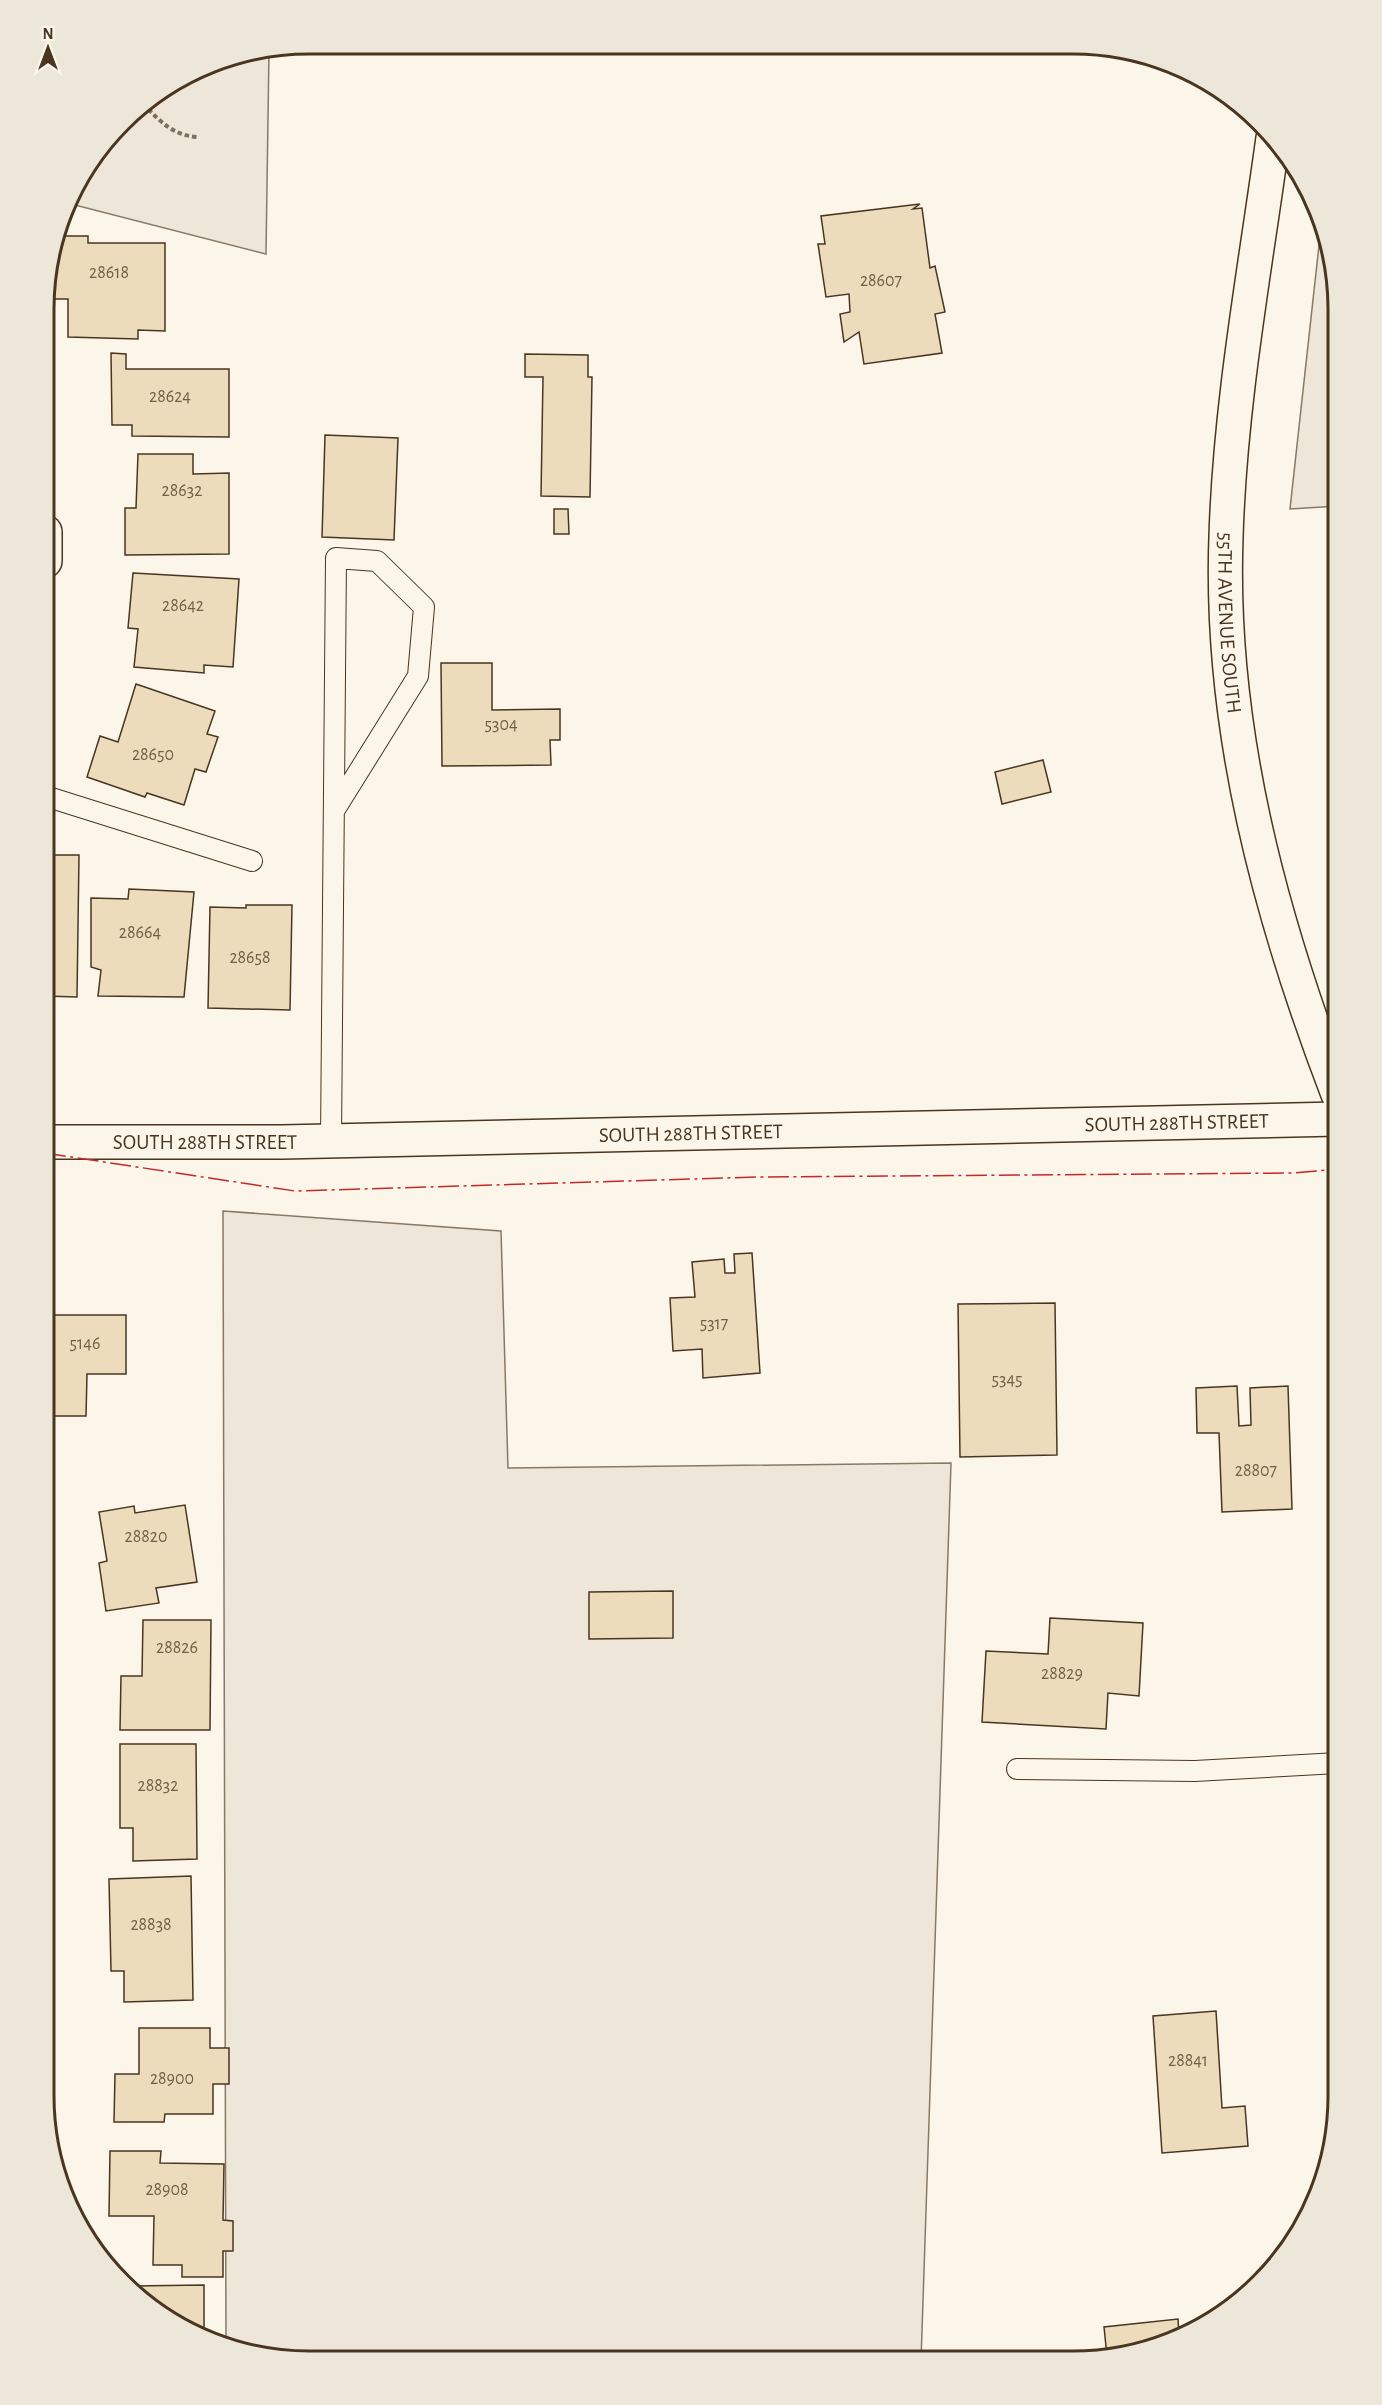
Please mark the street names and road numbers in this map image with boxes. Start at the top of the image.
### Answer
street label: 55TH AVENUE SOUTH [1215,532,1245,715]
street label: SOUTH 288TH STREET [1084,1110,1269,1135]
street label: SOUTH 288TH STREET [599,1121,783,1146]
street label: SOUTH 288TH STREET [113,1131,297,1153]

